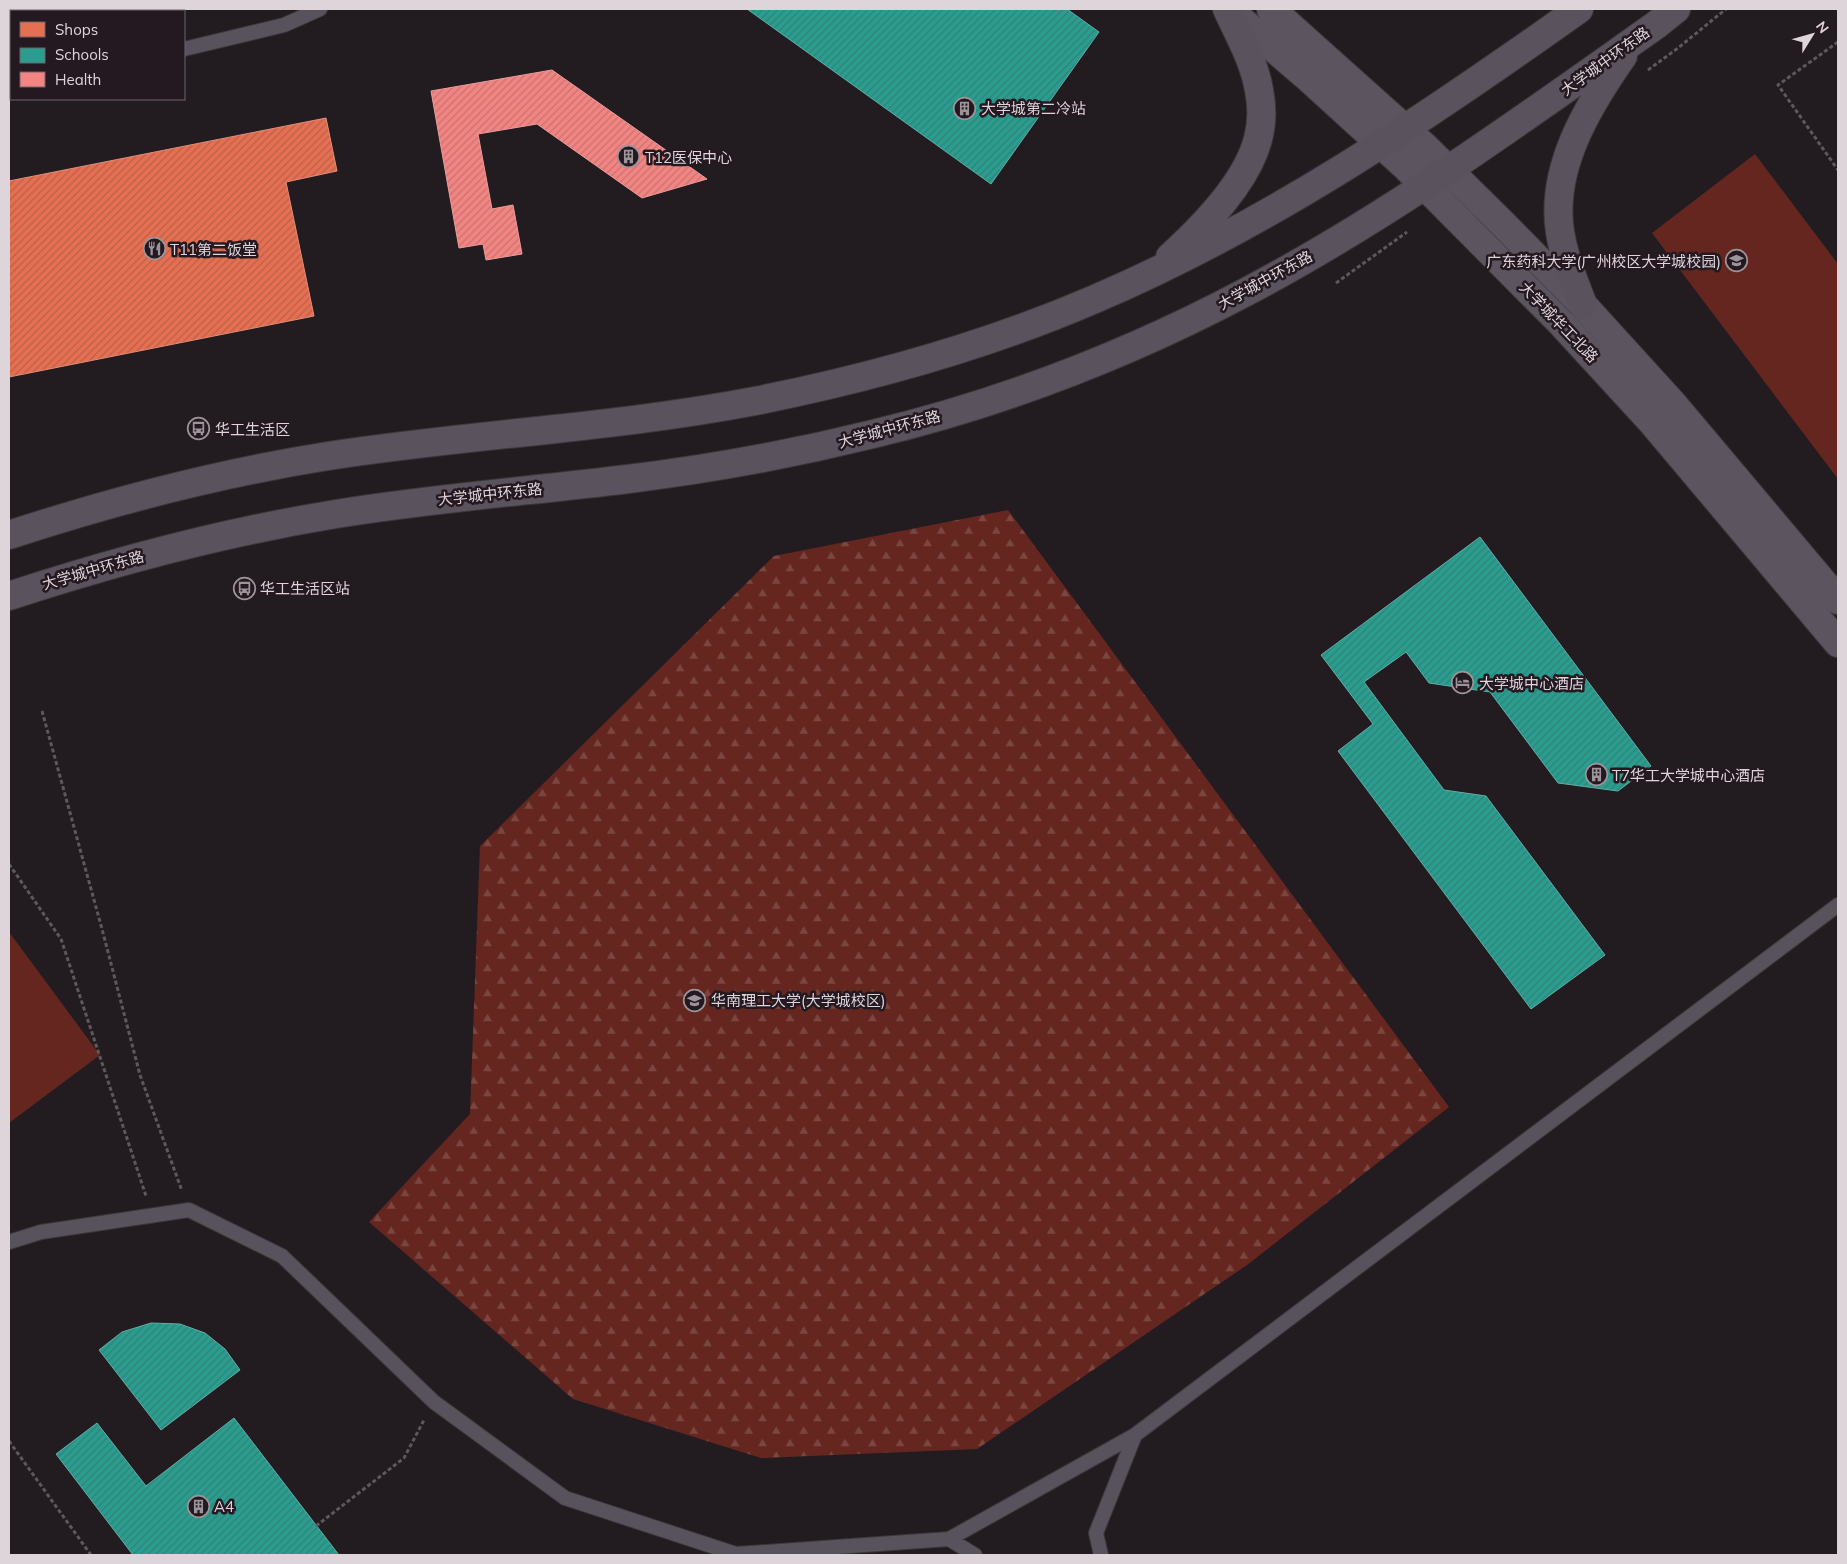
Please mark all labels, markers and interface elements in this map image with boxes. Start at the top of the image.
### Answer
legend [10,10,185,100]
north arrow [1787,10,1837,60]
text: N [1812,18,1833,37]
text: Shops [55,20,98,39]
street label: 大学城中环东路 [1557,22,1653,100]
text: Schools [55,45,109,64]
text: Health [55,70,101,89]
building icon: 大学城第二冷站 [953,96,977,120]
place label: 大学城第二冷站 [981,99,1086,118]
building icon: T12医保中心 [617,145,641,169]
place label: T12医保中心 [645,148,732,167]
restaurant icon: T11第二饭堂 [142,237,166,261]
place label: T11第二饭堂 [170,240,257,259]
street label: 大学城中环东路 [1214,246,1316,314]
school or university icon: 广东药科大学(广州校区大学城校园) [1725,249,1749,273]
place label: 广东药科大学(广州校区大学城校园) [1486,252,1721,271]
street label: 大学城华工北路 [1516,278,1602,366]
street label: 大学城中环东路 [836,406,942,452]
bus stop icon: 华工生活区 [187,417,211,441]
place label: 华工生活区 [215,420,290,439]
street label: 大学城中环东路 [437,479,543,509]
street label: 大学城中环东路 [40,546,146,594]
bus stop icon: 华工生活区站 [232,576,256,600]
place label: 华工生活区站 [260,579,350,598]
hotel icon: 大学城中心酒店 [1451,671,1475,695]
place label: 大学城中心酒店 [1479,674,1584,693]
building icon: T7华工大学城中心酒店 [1584,763,1608,787]
place label: T7华工大学城中心酒店 [1612,766,1765,785]
school or university icon: 华南理工大学(大学城校区) [683,988,707,1012]
place label: 华南理工大学(大学城校区) [711,991,886,1010]
building icon: A4 [186,1494,210,1518]
place label: A4 [214,1497,234,1516]

